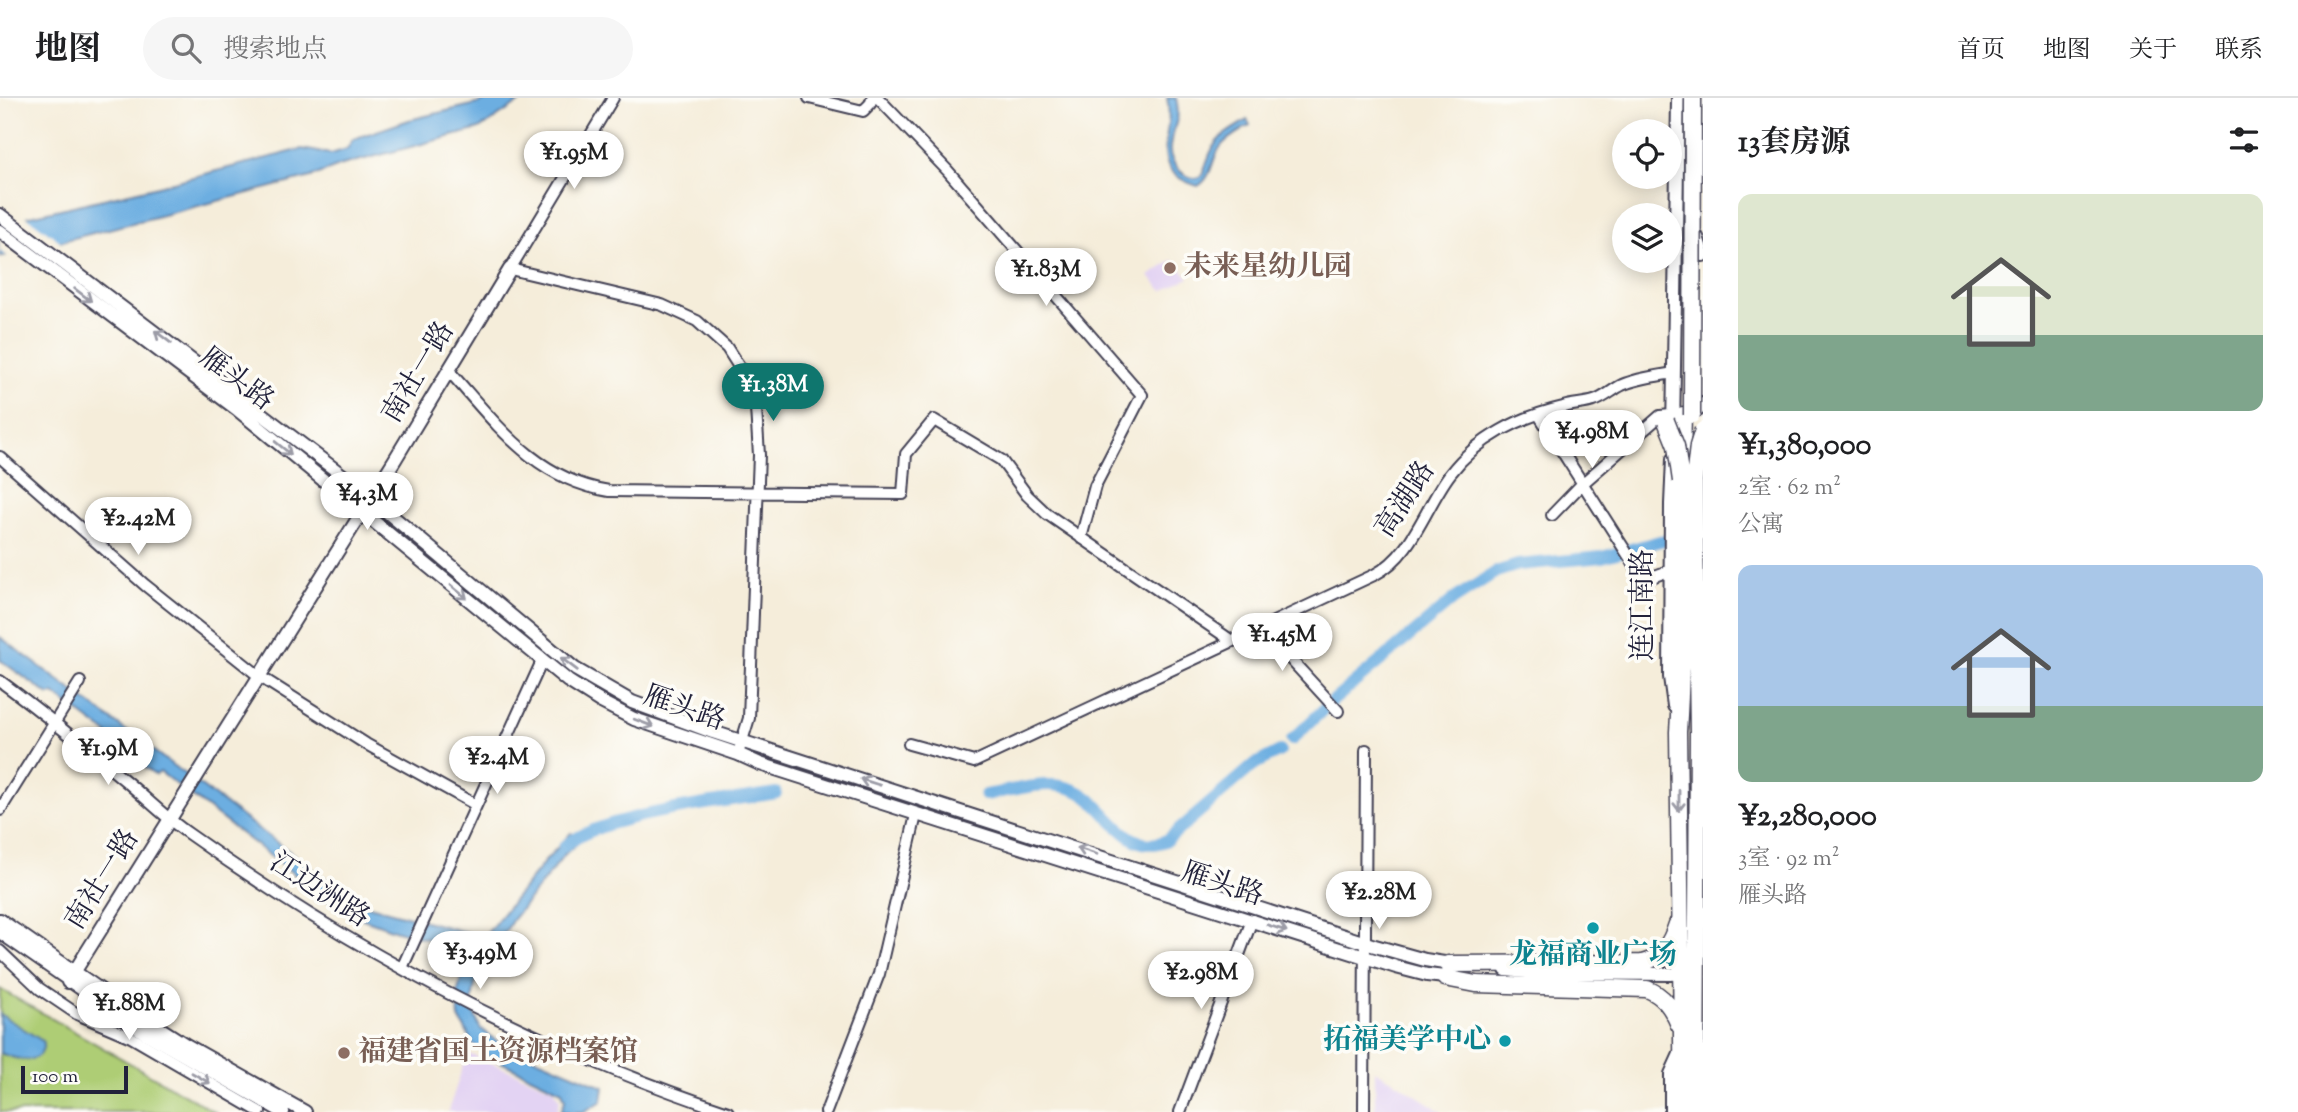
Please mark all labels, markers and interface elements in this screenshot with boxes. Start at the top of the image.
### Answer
search box [143,17,633,80]
text: 地图 [35,27,101,75]
icon: search [167,29,205,67]
text: 搜索地点 [223,32,327,69]
text: 首页 [1957,34,2005,68]
text: 地图 [2043,34,2091,68]
text: 关于 [2129,34,2177,68]
text: 联系 [2215,34,2263,68]
map controls [1612,119,1682,273]
button: locate [1612,119,1682,189]
icon: filters [2225,121,2263,159]
text: 13套房源 [1738,122,1850,165]
pin: ¥1.95M [517,132,631,191]
text: ¥1.95M [540,137,608,170]
button: layers [1612,203,1682,273]
icon: home [1938,239,2064,365]
pin: ¥1.83M [989,248,1103,308]
place label: 未来星幼儿园 [1184,248,1352,288]
text: ¥1.83M [1011,254,1081,287]
marker: 未来星幼儿园 [1162,260,1178,276]
one-way arrow [73,287,92,302]
street label: 南社一路 [373,315,465,431]
one-way arrow [154,330,172,345]
street label: 雁头路 [190,339,282,421]
pin: ¥1.38M [716,364,830,423]
text: ¥1.38M [738,369,808,402]
pin: ¥4.98M [1535,410,1649,470]
text: ¥4.98M [1555,416,1629,449]
text: ¥1,380,000 [1738,425,1871,468]
one-way arrow [274,440,292,455]
street label: 高湖路 [1366,454,1446,546]
pin: ¥4.3M [318,472,416,532]
text: 2室 · 62 m² [1738,472,1841,505]
text: ¥4.3M [336,478,398,511]
pin: ¥2.42M [81,498,195,557]
text: ¥2.42M [101,503,175,536]
text: 公寓 [1738,509,1784,542]
street label: 连江南路 [1624,549,1664,661]
one-way arrow [450,584,468,600]
icon: home [1938,610,2064,736]
pin: ¥1.45M [1225,614,1339,673]
text: ¥1.45M [1247,619,1317,652]
one-way arrow [560,657,579,672]
street label: 雁头路 [638,676,730,742]
one-way arrow [633,717,654,730]
pin: ¥1.9M [59,728,157,787]
text: ¥1.9M [78,733,138,766]
pin: ¥2.4M [448,736,546,796]
text: ¥2.4M [465,742,529,775]
one-way arrow [860,775,882,788]
one-way arrow [1672,789,1686,812]
text: ¥2,280,000 [1738,796,1877,839]
street label: 南社一路 [56,822,150,938]
text: 3室 · 92 m² [1738,843,1840,876]
street label: 江边洲路 [261,844,377,938]
one-way arrow [1076,844,1098,857]
street label: 雁头路 [1176,853,1268,917]
pin: ¥2.28M [1322,872,1436,931]
text: ¥2.28M [1342,877,1416,910]
text: 雁头路 [1738,880,1807,913]
marker: 龙福商业广场 [1585,920,1601,936]
one-way arrow [1266,922,1288,935]
pin: ¥3.49M [423,932,537,991]
place label: 龙福商业广场 [1509,936,1677,976]
text: ¥3.49M [443,937,517,970]
pin: ¥2.98M [1144,951,1258,1011]
text: ¥2.98M [1164,957,1238,990]
pin: ¥1.88M [72,982,186,1042]
text: ¥1.88M [93,988,165,1021]
place label: 拓福美学中心 [1323,1021,1491,1061]
place label: 福建省国土资源档案馆 [358,1033,638,1073]
marker: 拓福美学中心 [1497,1033,1513,1049]
marker: 福建省国土资源档案馆 [336,1045,352,1061]
scale bar [21,1063,128,1095]
text: 100 m [32,1064,78,1091]
one-way arrow [190,1072,211,1085]

